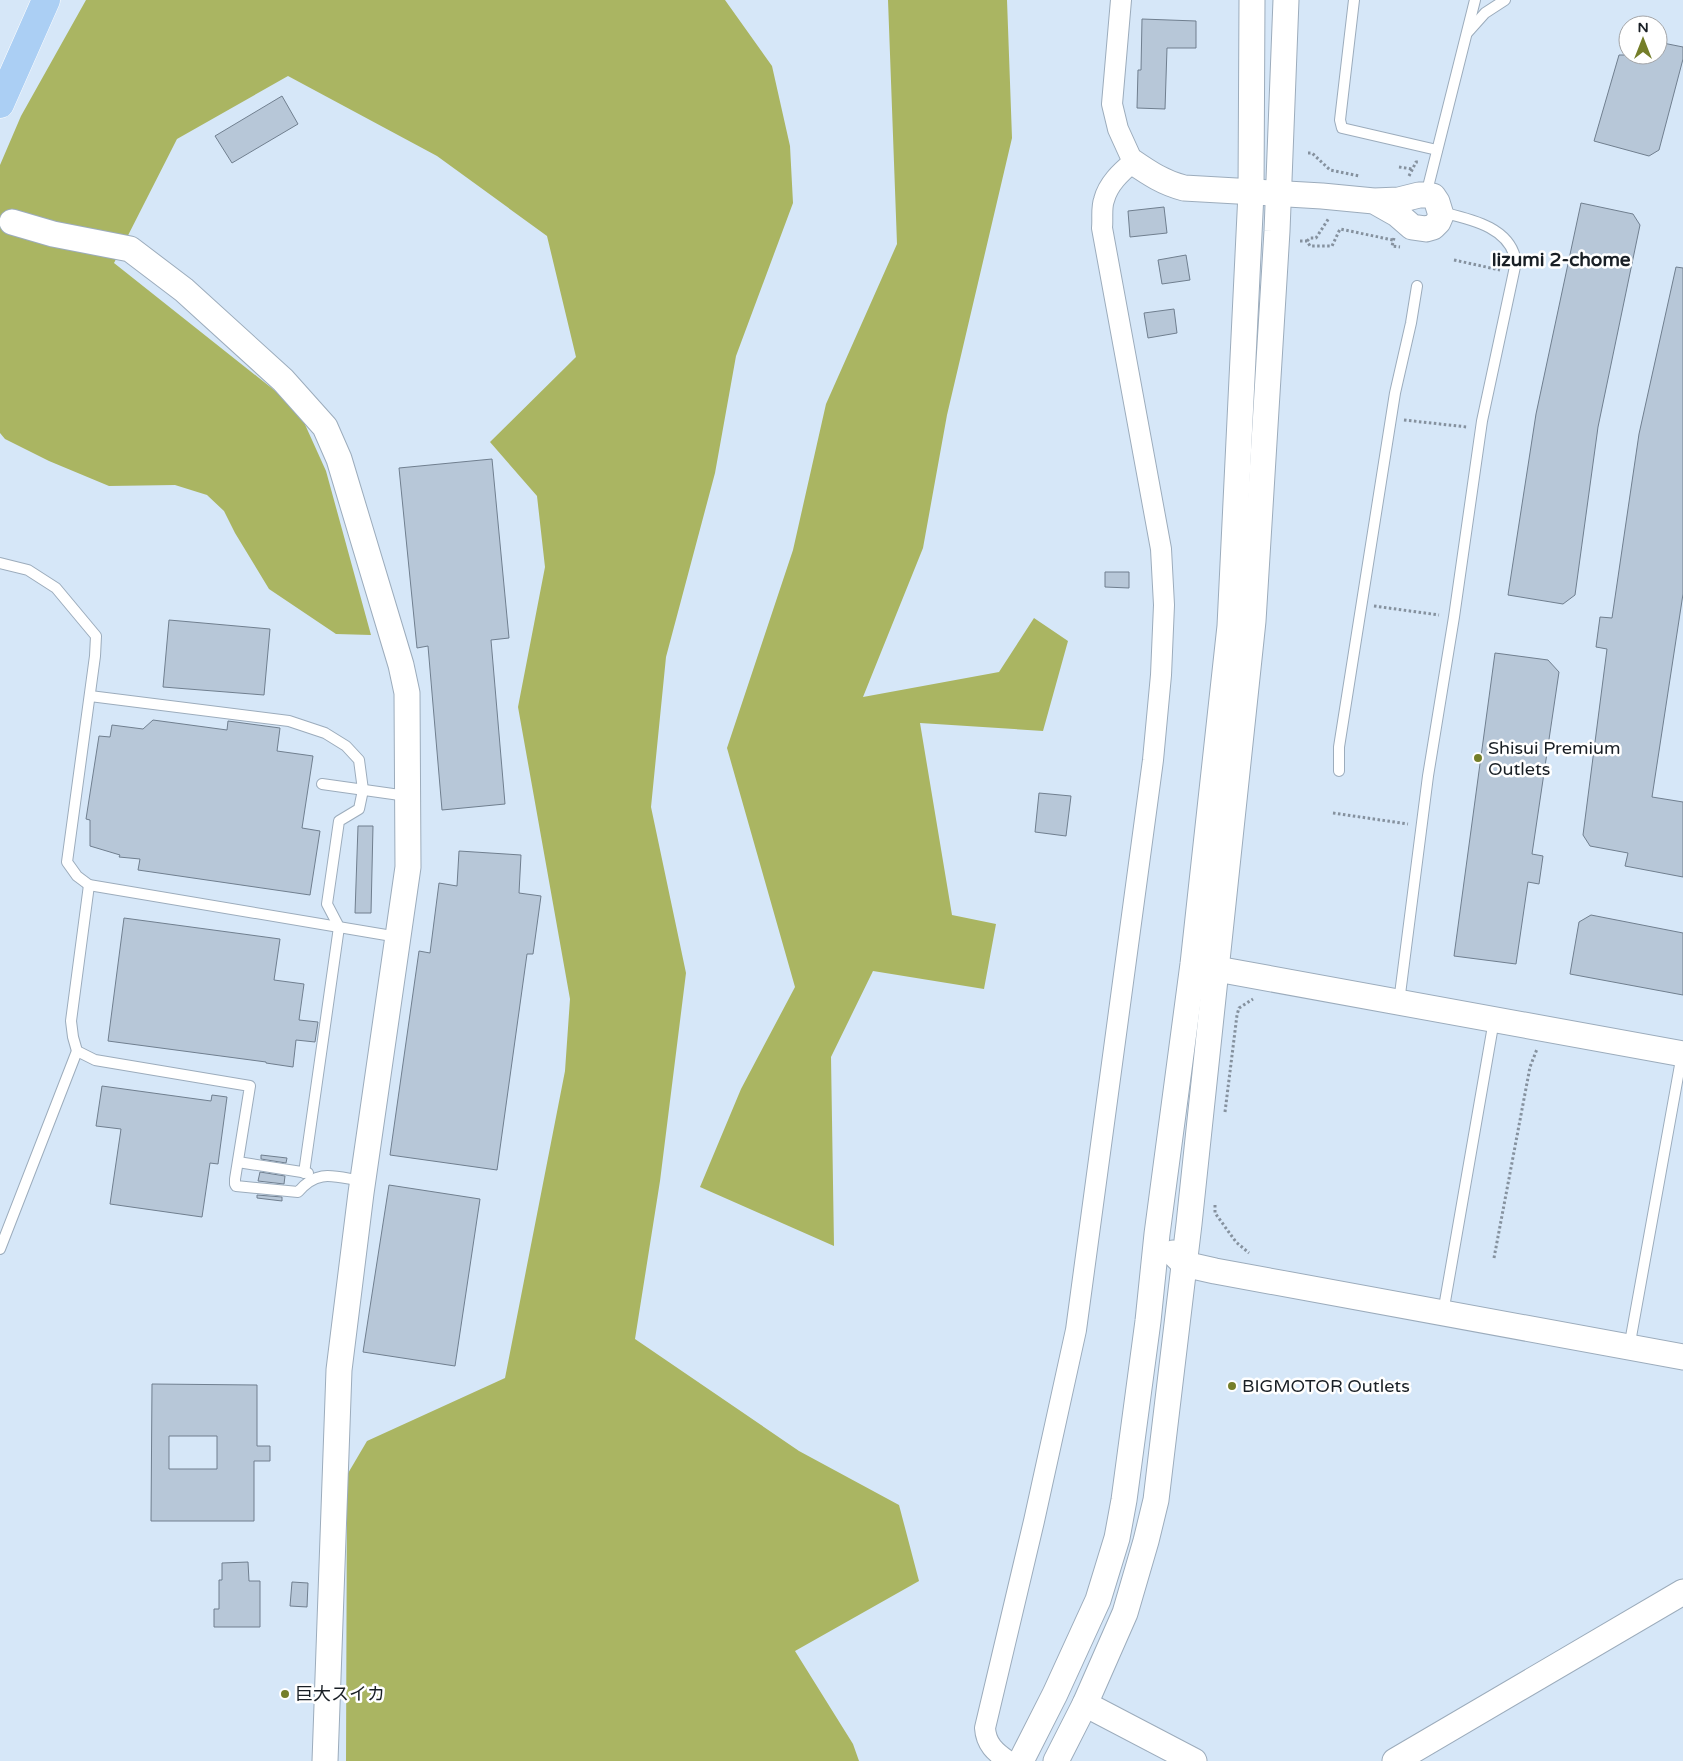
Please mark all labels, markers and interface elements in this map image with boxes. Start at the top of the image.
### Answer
north arrow [1618,15,1668,65]
text: N [1637,19,1649,36]
district label: Iizumi 2-chome [1491,249,1631,271]
place label: Shisui Premium Outlets [1488,737,1620,780]
marker: Shisui Premium Outlets [1472,752,1484,764]
place label: BIGMOTOR Outlets [1242,1375,1410,1397]
marker: BIGMOTOR Outlets [1226,1380,1238,1392]
place label: 巨大スイカ [295,1683,385,1705]
marker: 巨大スイカ [279,1688,291,1700]

